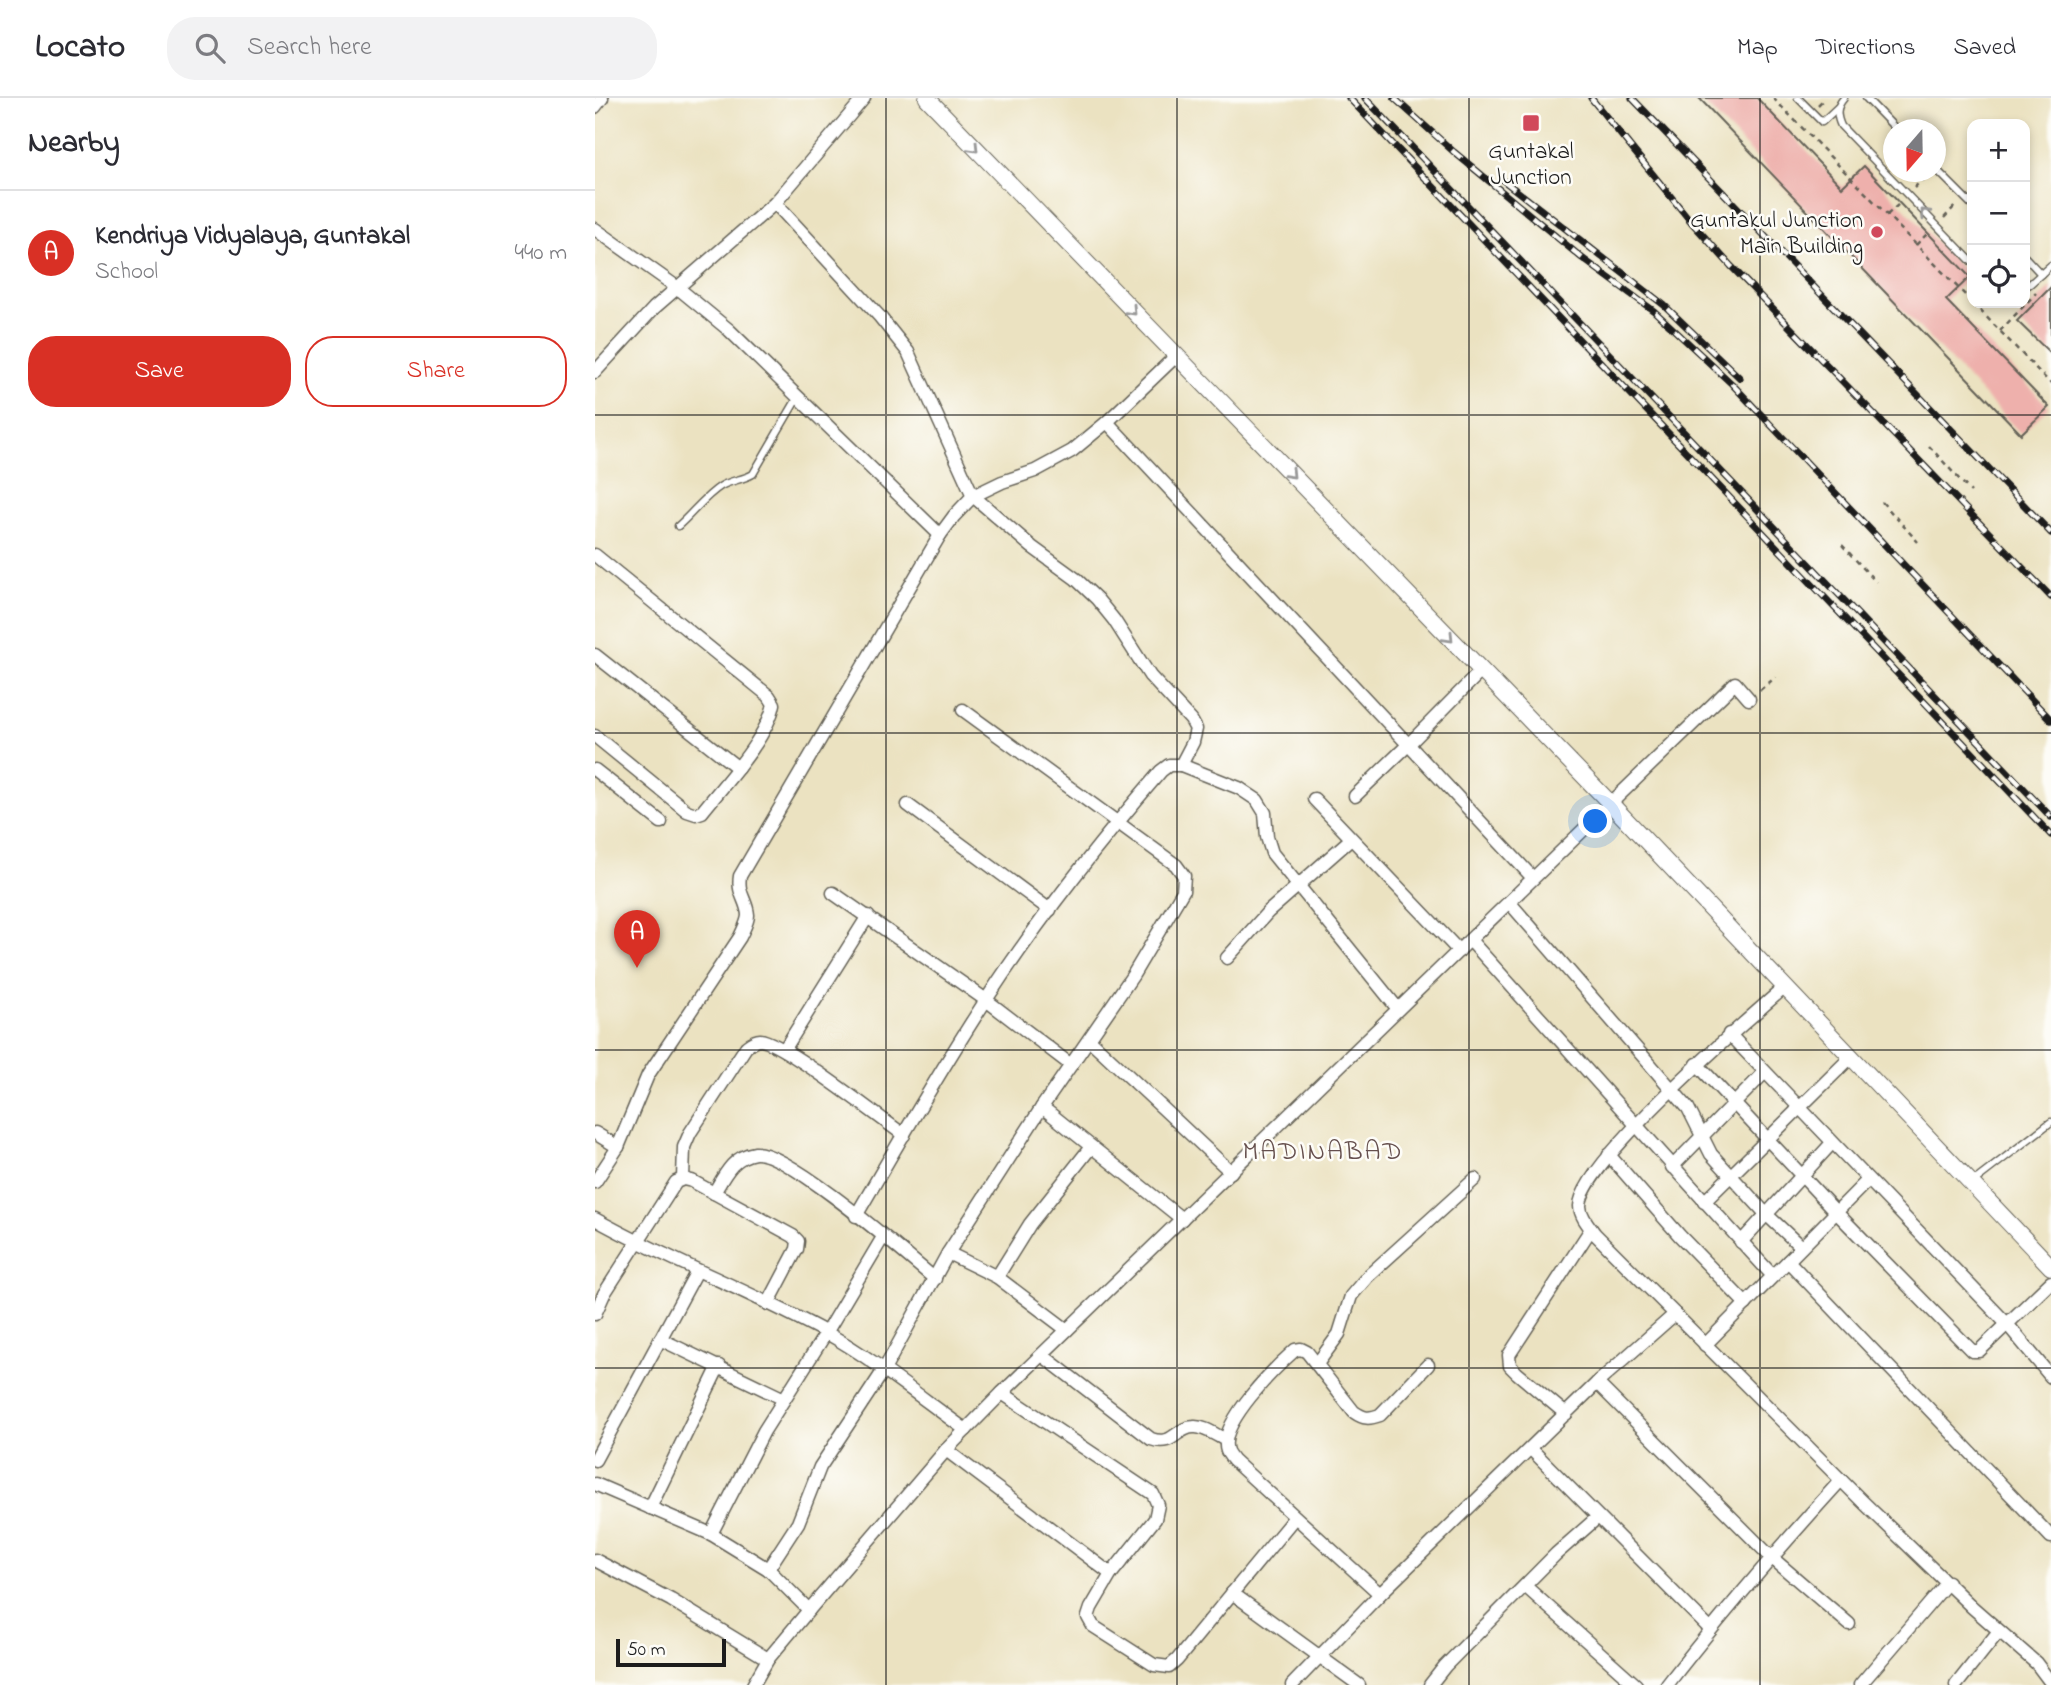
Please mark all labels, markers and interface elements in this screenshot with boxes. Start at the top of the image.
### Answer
search box [167,17,657,80]
text: Locato [35,24,125,72]
icon: search [191,29,229,67]
text: Search here [247,29,372,67]
text: Map [1737,31,1778,66]
text: Directions [1816,31,1915,66]
text: Saved [1953,31,2016,66]
marker: Guntakal Junction [1521,113,1541,133]
north arrow [1883,119,1946,182]
map controls [1967,119,2030,308]
button: + [1967,119,2030,182]
text: Nearby [28,122,120,166]
place label: Guntakal Junction [1488,136,1574,195]
one-way arrow [965,140,978,153]
button: − [1967,182,2030,245]
place label: Guntakul Junction Main Building [1690,205,1863,265]
one-way arrow [1920,208,1933,221]
text: Kendriya Vidyalaya, Guntakal [95,218,410,256]
marker: Guntakul Junction Main Building [1869,224,1885,240]
text: A [44,237,58,270]
text: 440 m [515,237,567,270]
button: locate [1967,245,2030,308]
text: School [95,256,158,289]
one-way arrow [1124,303,1137,316]
button: Save [28,336,291,407]
button: Share [305,336,567,407]
one-way arrow [1282,466,1295,479]
one-way arrow [1441,629,1454,642]
your location [1578,804,1612,838]
pin: A [614,910,660,968]
district label: MADINABAD [1242,1134,1404,1172]
scale bar [616,1636,726,1668]
text: 50 m [627,1637,666,1664]

